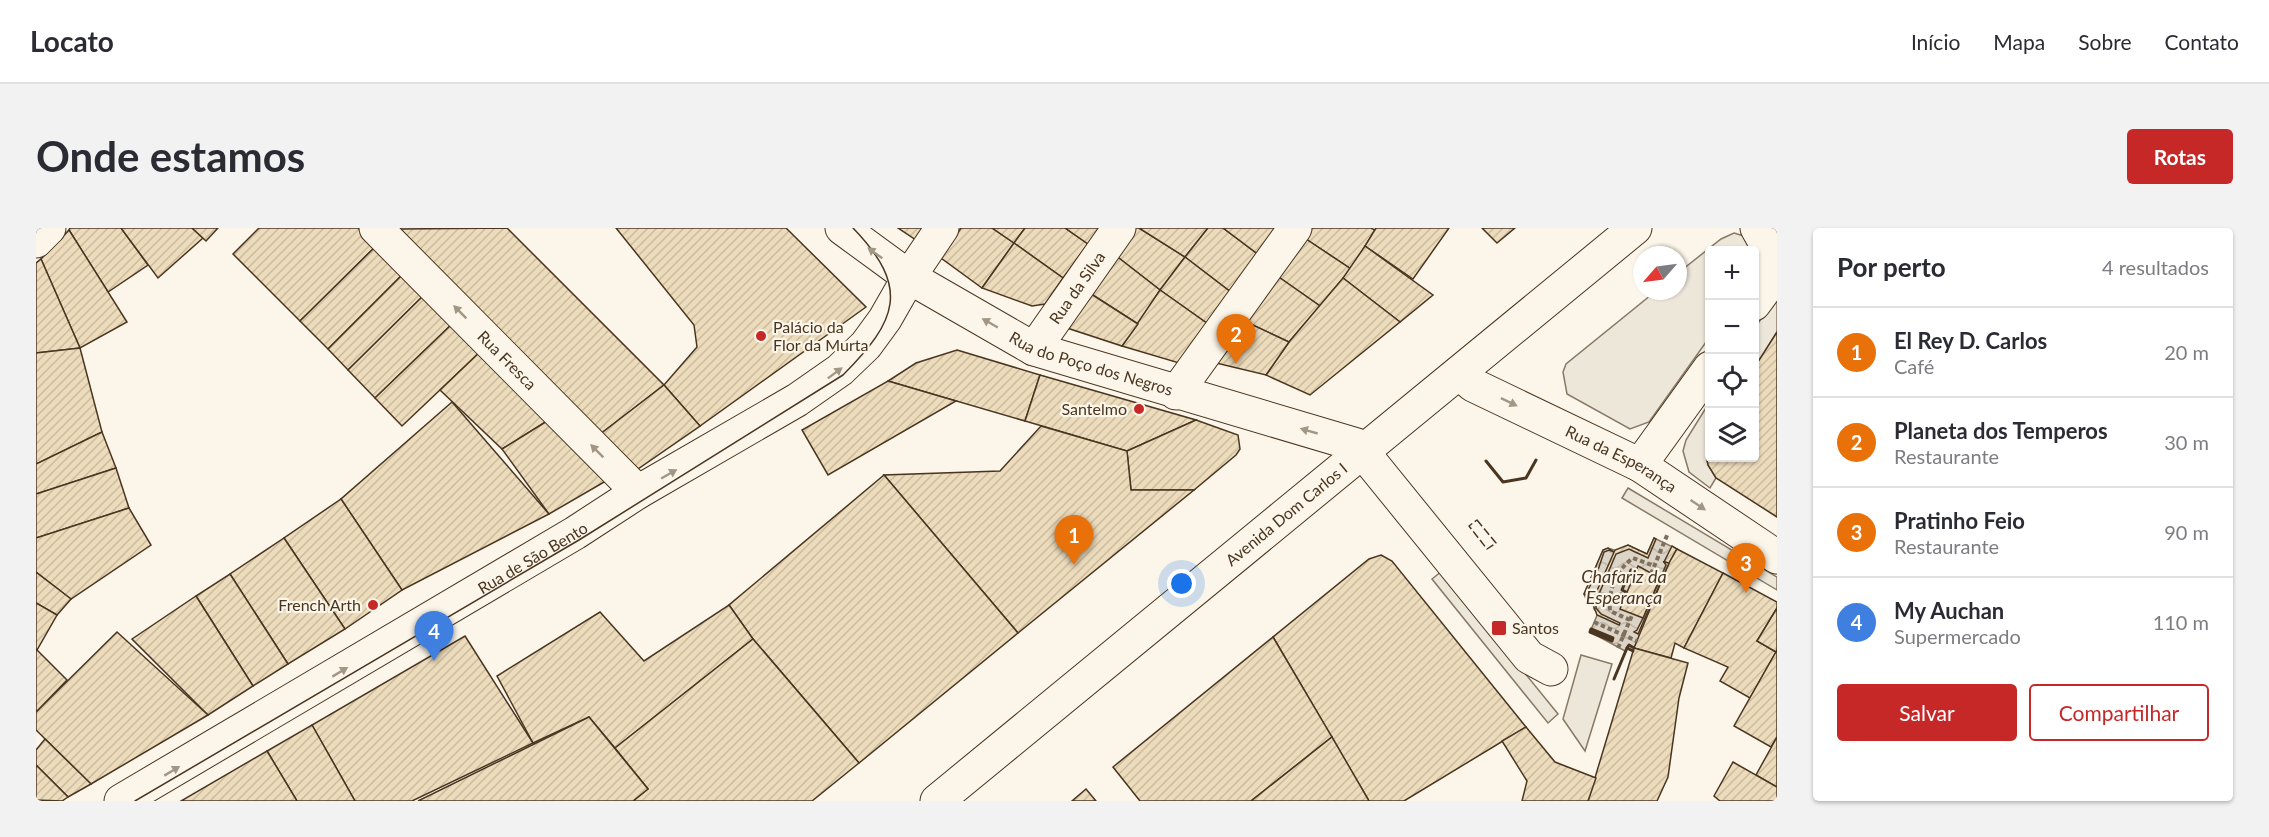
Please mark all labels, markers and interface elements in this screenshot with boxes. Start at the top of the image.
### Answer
text: Locato [30,24,114,58]
text: Início [1911,29,1960,54]
text: Mapa [1993,29,2045,54]
text: Sobre [2078,29,2131,54]
text: Contato [2164,29,2239,54]
button: Rotas [2127,129,2233,184]
text: Onde estamos [36,131,305,181]
north arrow [1633,246,1687,300]
map controls [1705,246,1759,462]
button: + [1705,246,1759,300]
one-way arrow [868,247,883,259]
street label: Rua da Silva [1045,248,1109,327]
text: Por perto [1837,251,1946,283]
text: 4 resultados [2102,255,2209,279]
button: − [1705,300,1759,354]
one-way arrow [453,306,467,320]
pin: 2 [1216,314,1256,364]
place label: Palácio da Flor da Murta [773,317,869,354]
one-way arrow [981,318,998,328]
street label: Rua Fresca [474,326,541,393]
street label: Rua do Poço dos Negros [1006,327,1175,399]
text: El Rey D. Carlos [1894,327,2047,354]
marker: Palácio da Flor da Murta [754,329,768,343]
text: 1 [1851,340,1862,364]
text: 20 m [2164,340,2209,364]
button: locate [1705,354,1759,408]
text: Café [1894,354,1934,378]
one-way arrow [827,367,843,379]
one-way arrow [1500,398,1517,407]
place label: Santelmo [1062,399,1127,418]
marker: Santelmo [1132,402,1146,416]
button: layers [1705,408,1759,462]
text: Planeta dos Temperos [1894,417,2108,444]
street label: Rua da Esperança [1563,421,1681,496]
one-way arrow [1300,426,1318,435]
text: 2 [1851,430,1862,454]
text: 30 m [2164,430,2209,454]
one-way arrow [591,444,605,458]
text: Restaurante [1894,444,1999,468]
street label: Avenida Dom Carlos I [1221,458,1351,569]
one-way arrow [661,469,677,480]
one-way arrow [1690,499,1706,511]
text: Pratinho Feio [1894,507,2025,534]
pin: 1 [1054,516,1094,565]
street label: Rua de São Bento [474,518,591,597]
text: 3 [1851,520,1862,544]
text: 90 m [2164,520,2209,544]
text: Restaurante [1894,534,1999,558]
pin: 3 [1726,544,1766,593]
water label: Chafariz da Esperança [1581,565,1667,608]
your location [1167,569,1196,598]
place label: French Arth [278,595,361,614]
text: My Auchan [1894,597,2004,624]
marker: French Arth [366,598,380,612]
text: 4 [1851,610,1862,634]
text: 110 m [2153,610,2209,634]
pin: 4 [414,612,454,661]
place label: Santos [1512,618,1559,637]
marker: Santos [1490,619,1508,637]
text: Supermercado [1894,624,2021,648]
one-way arrow [331,668,348,678]
button: Salvar [1837,684,2017,741]
button: Compartilhar [2029,684,2209,741]
one-way arrow [164,766,180,777]

